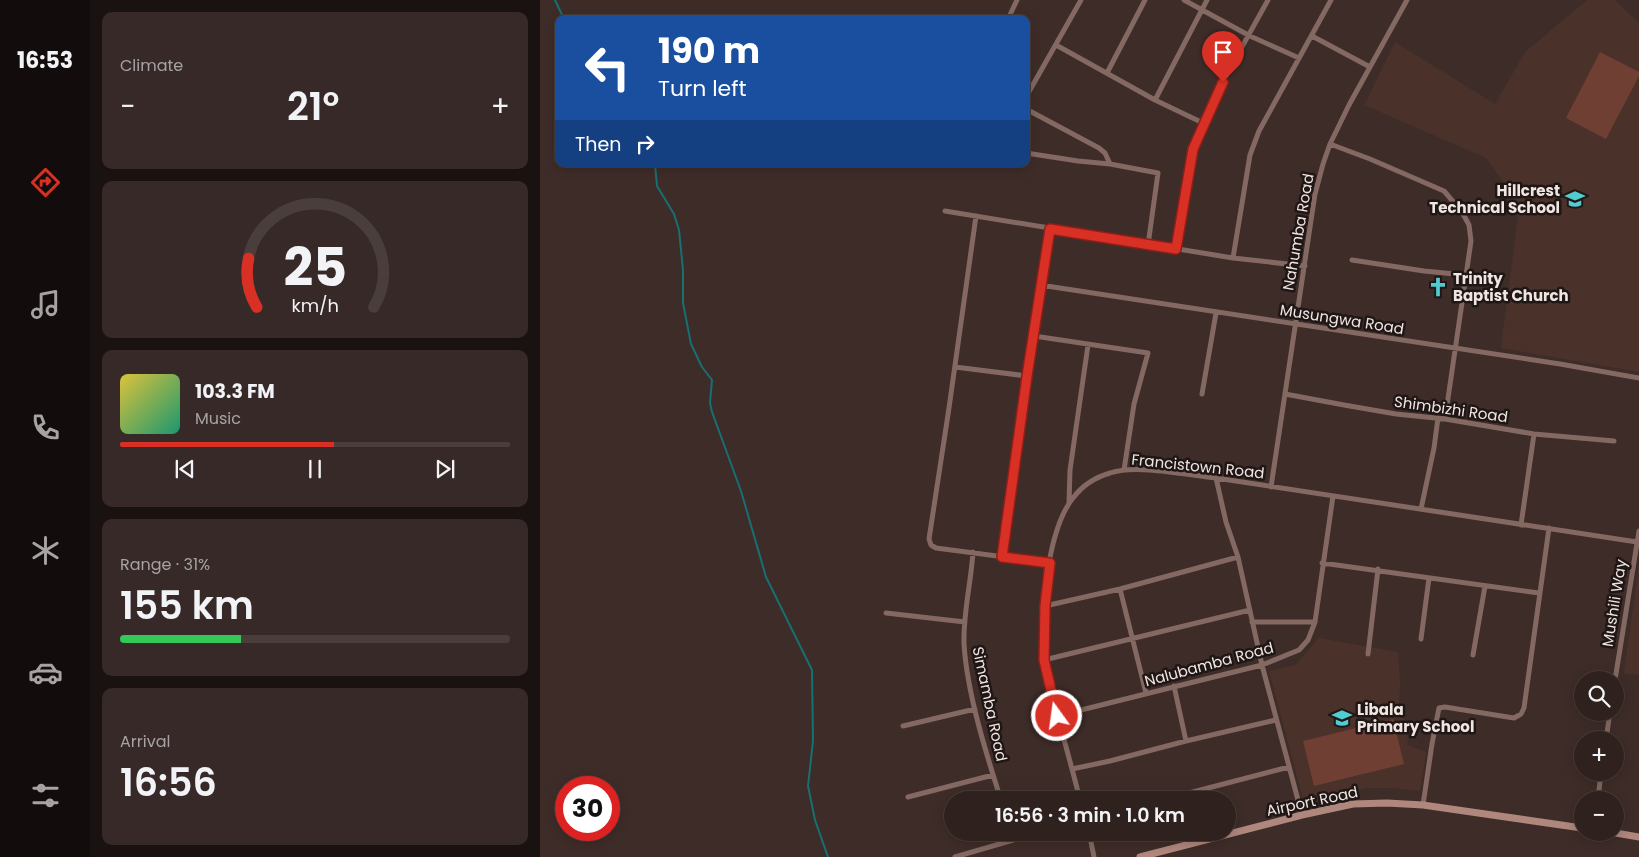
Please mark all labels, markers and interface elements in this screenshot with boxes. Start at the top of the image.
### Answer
text: 190 m [658,26,760,75]
pin [1202,31,1244,82]
icon: left [575,35,640,100]
icon: arrive [1209,38,1237,66]
text: 16:53 [17,45,73,76]
text: Climate [120,54,183,77]
text: Turn left [658,73,746,104]
text: 21° [287,80,339,133]
text: − [120,87,135,126]
text: + [491,87,510,126]
icon: right [631,130,659,158]
text: Then [575,131,621,158]
icon: directions [28,165,63,200]
street label: Nahumba Road [1277,172,1319,292]
place label: Hillcrest Technical School [1429,180,1560,218]
school or university icon: Hillcrest Technical School [1564,188,1586,210]
text: 25 [283,231,347,304]
place label: Trinity Baptist Church [1453,268,1569,306]
church icon: Trinity Baptist Church [1427,276,1449,298]
icon: music [28,287,63,322]
text: km/h [291,293,339,318]
street label: Musungwa Road [1279,299,1405,339]
text: 103.3 FM [195,378,275,405]
street label: Shimbizhi Road [1393,391,1509,427]
text: Music [195,407,241,430]
icon: phone [28,410,63,445]
street label: Francistown Road [1131,449,1265,483]
icon: previous [171,455,199,483]
icon: pause [301,455,329,483]
icon: next [431,455,459,483]
icon: climate [28,533,63,568]
text: Range · 31% [120,553,210,576]
street label: Mushili Way [1597,557,1631,648]
text: 155 km [120,579,254,632]
street label: Nalubamba Road [1142,637,1276,691]
street label: Simamba Road [968,645,1012,763]
icon: car [28,655,63,690]
map controls [1574,671,1624,841]
button: search [1574,671,1624,721]
position arrow [1030,689,1082,741]
place label: Libala Primary School [1357,699,1474,737]
school or university icon: Libala Primary School [1331,707,1353,729]
text: Arrival [120,730,170,753]
button: + [1574,731,1624,781]
text: 16:56 [120,756,217,809]
speed limit sign: 30 [555,776,620,841]
icon: filters [28,778,63,813]
street label: Airport Road [1264,781,1360,821]
button: − [1574,791,1624,841]
text: 16:56 · 3 min · 1.0 km [995,802,1185,829]

